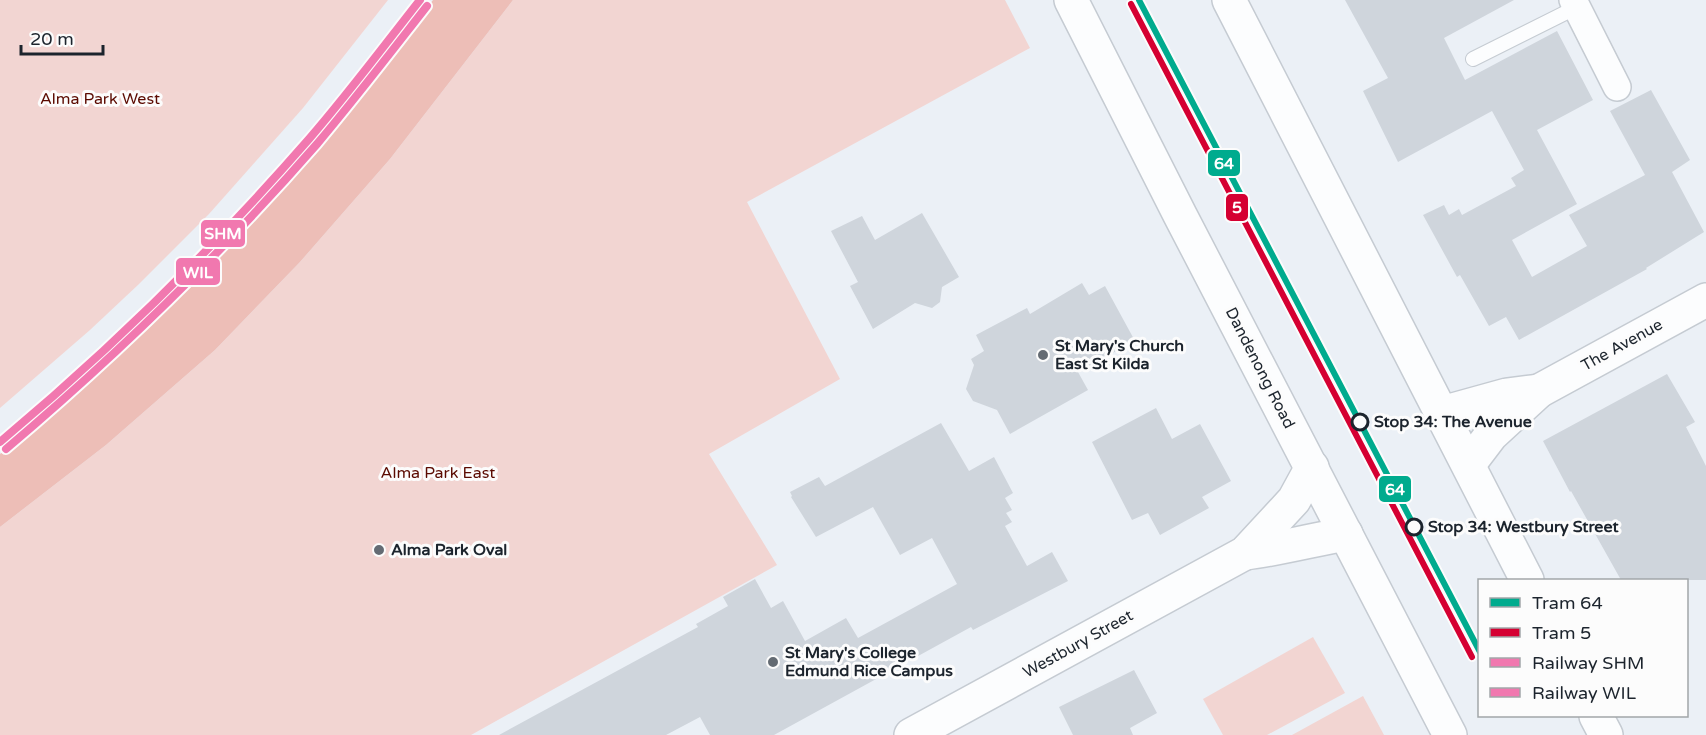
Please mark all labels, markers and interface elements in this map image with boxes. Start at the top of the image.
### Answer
scale bar [21,18,104,56]
text: 20 m [30,28,74,50]
park label: Alma Park West [40,89,160,109]
line badge: 64 [1207,149,1241,177]
text: 64 [1214,154,1234,174]
line badge: 5 [1225,193,1249,222]
text: 5 [1232,198,1242,218]
line badge: SHM [200,219,246,248]
text: SHM [204,224,242,244]
line badge: WIL [175,257,221,286]
text: WIL [183,263,214,283]
street label: Dandenong Road [1221,304,1299,432]
street label: The Avenue [1578,314,1666,376]
place label: St Mary's Church East St Kilda [1055,336,1184,374]
marker: St Mary's Church East St Kilda [1036,348,1050,362]
place label: Stop 34: The Avenue [1374,412,1532,432]
marker: Stop 34: The Avenue [1351,413,1369,431]
park label: Alma Park East [381,463,495,483]
line badge: 64 [1378,475,1412,503]
text: 64 [1385,480,1405,500]
place label: Stop 34: Westbury Street [1428,517,1619,537]
marker: Stop 34: Westbury Street [1405,518,1423,536]
place label: Alma Park Oval [391,540,507,560]
marker: Alma Park Oval [372,543,386,557]
legend [1478,579,1688,717]
text: Tram 64 [1532,592,1603,614]
street label: Westbury Street [1019,606,1137,682]
text: Tram 5 [1532,622,1591,644]
place label: St Mary's College Edmund Rice Campus [785,643,953,681]
text: Railway SHM [1532,652,1644,674]
marker: St Mary's College Edmund Rice Campus [766,655,780,669]
text: Railway WIL [1532,682,1637,704]

